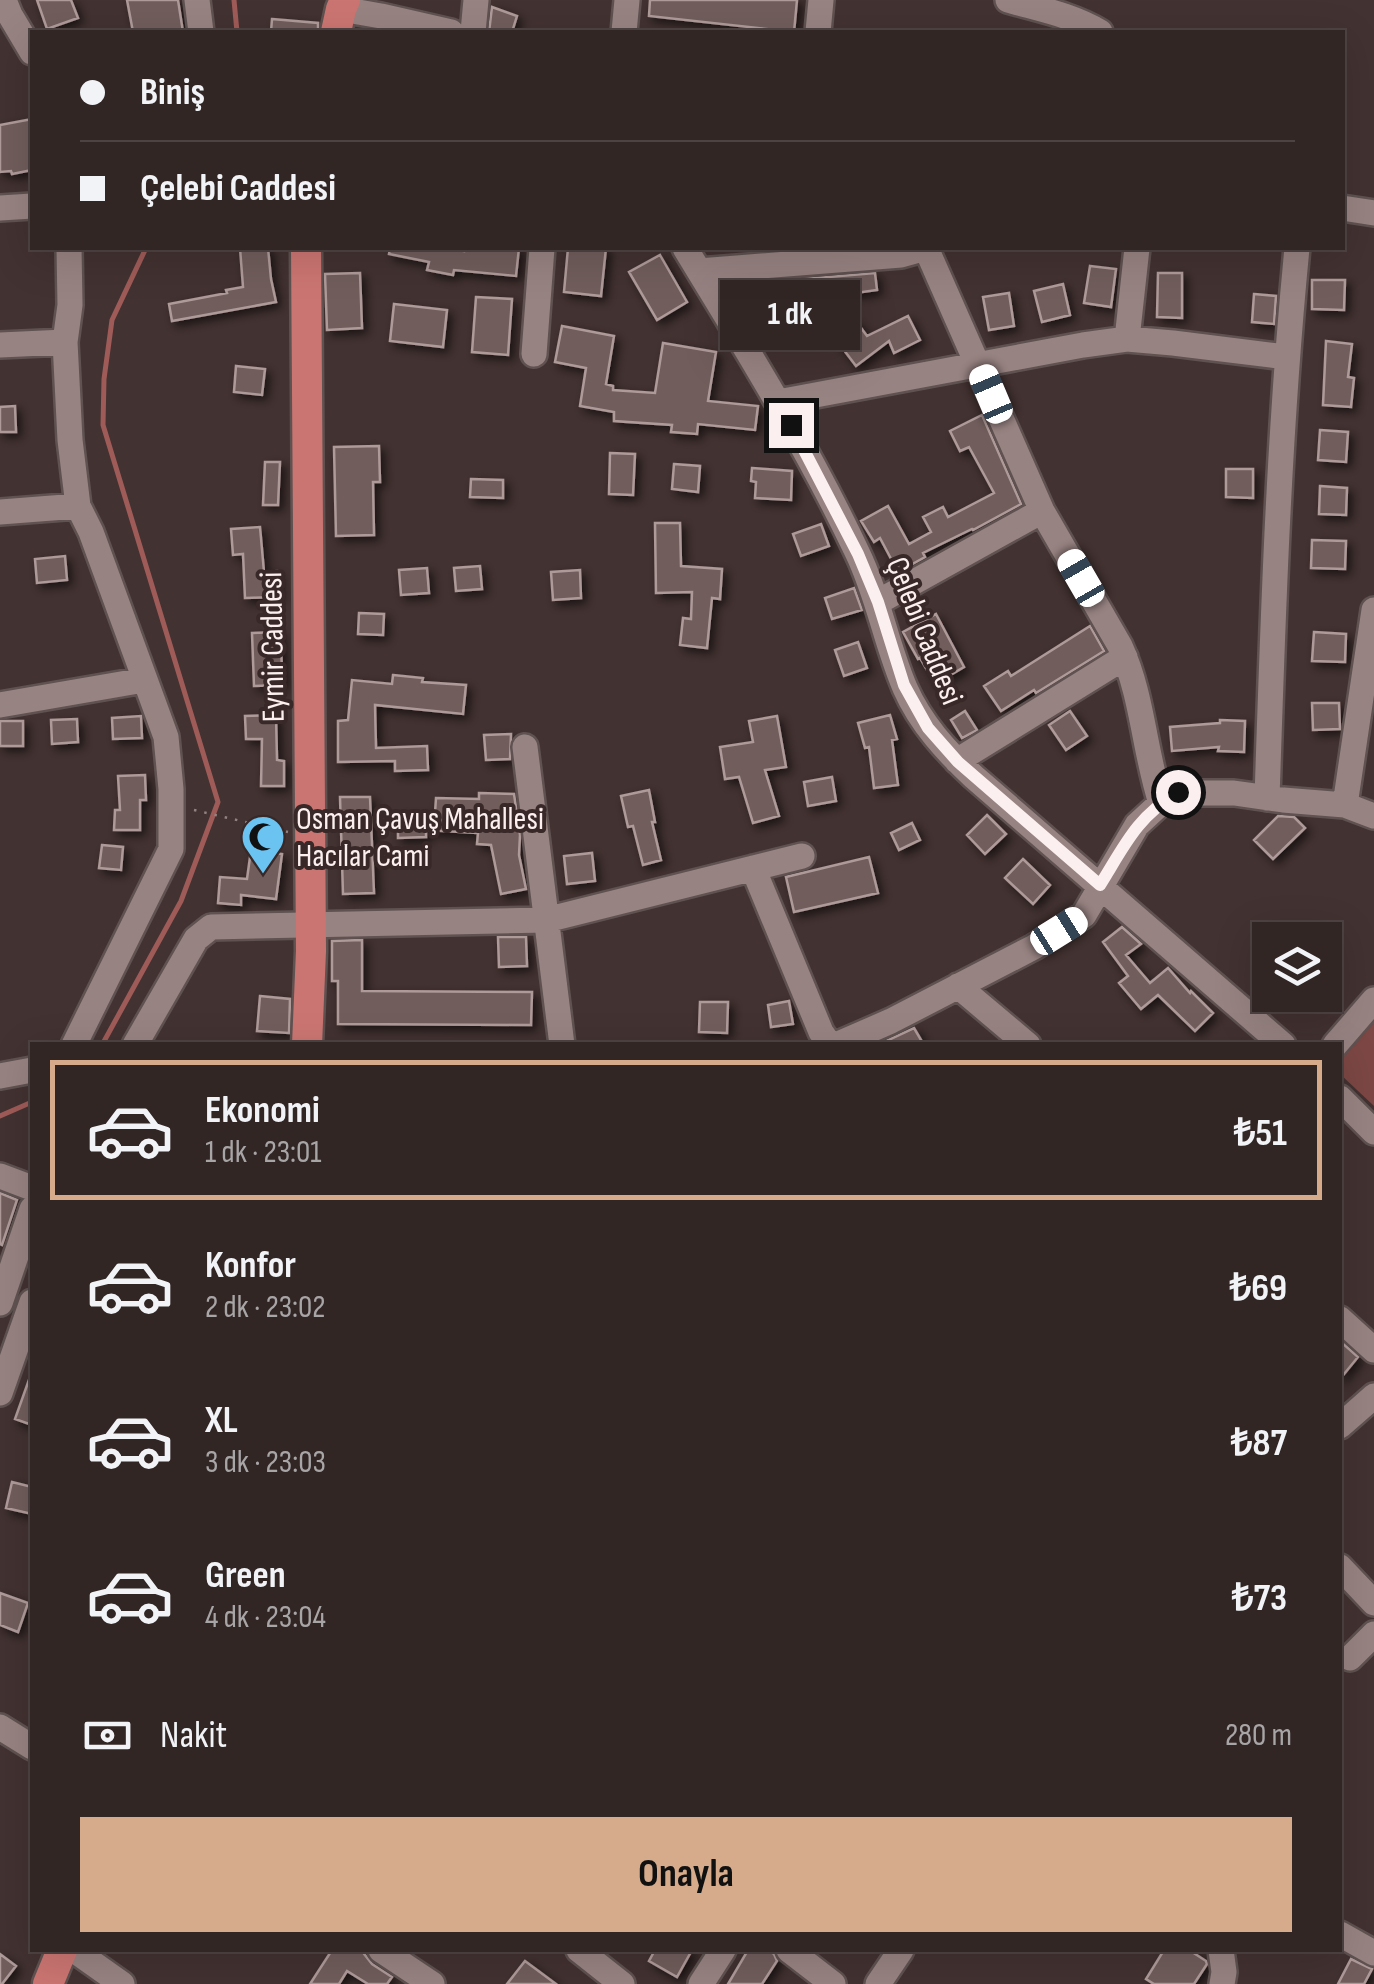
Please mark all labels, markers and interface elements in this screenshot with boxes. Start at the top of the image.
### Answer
text: Biniş [140,70,205,115]
text: Çelebi Caddesi [140,166,336,211]
callout: 1 dk [721,280,861,350]
text: 1 dk [768,295,813,334]
car [965,361,1017,427]
route end [769,403,814,448]
car [1053,545,1109,611]
street label: Çelebi Caddesi [877,552,971,710]
street label: Eymir Caddesi [252,571,294,723]
route start [1156,770,1201,815]
place label: Osman Çavuş Mahallesi Hacılar Cami [296,800,544,876]
mosque icon: Osman Çavuş Mahallesi Hacılar Cami [240,814,286,875]
car [1026,902,1092,960]
map controls [1252,922,1342,1012]
button: layers [1252,922,1342,1012]
icon: car [85,1085,175,1175]
text: Ekonomi [205,1088,320,1133]
text: ₺51 [1234,1111,1287,1156]
text: 1 dk · 23:01 [205,1133,322,1172]
icon: car [85,1240,175,1330]
text: Konfor [205,1243,296,1288]
text: ₺69 [1229,1266,1287,1311]
text: 2 dk · 23:02 [205,1288,326,1327]
icon: car [85,1395,175,1485]
text: XL [205,1398,238,1443]
text: ₺87 [1231,1421,1287,1466]
text: 3 dk · 23:03 [205,1443,326,1482]
icon: car [85,1550,175,1640]
text: Green [205,1553,286,1598]
text: ₺73 [1232,1576,1287,1621]
text: 4 dk · 23:04 [205,1598,326,1637]
icon: cash [80,1708,135,1763]
text: Nakit [160,1713,227,1758]
text: 280 m [1225,1716,1292,1755]
button: Onayla [80,1817,1292,1932]

